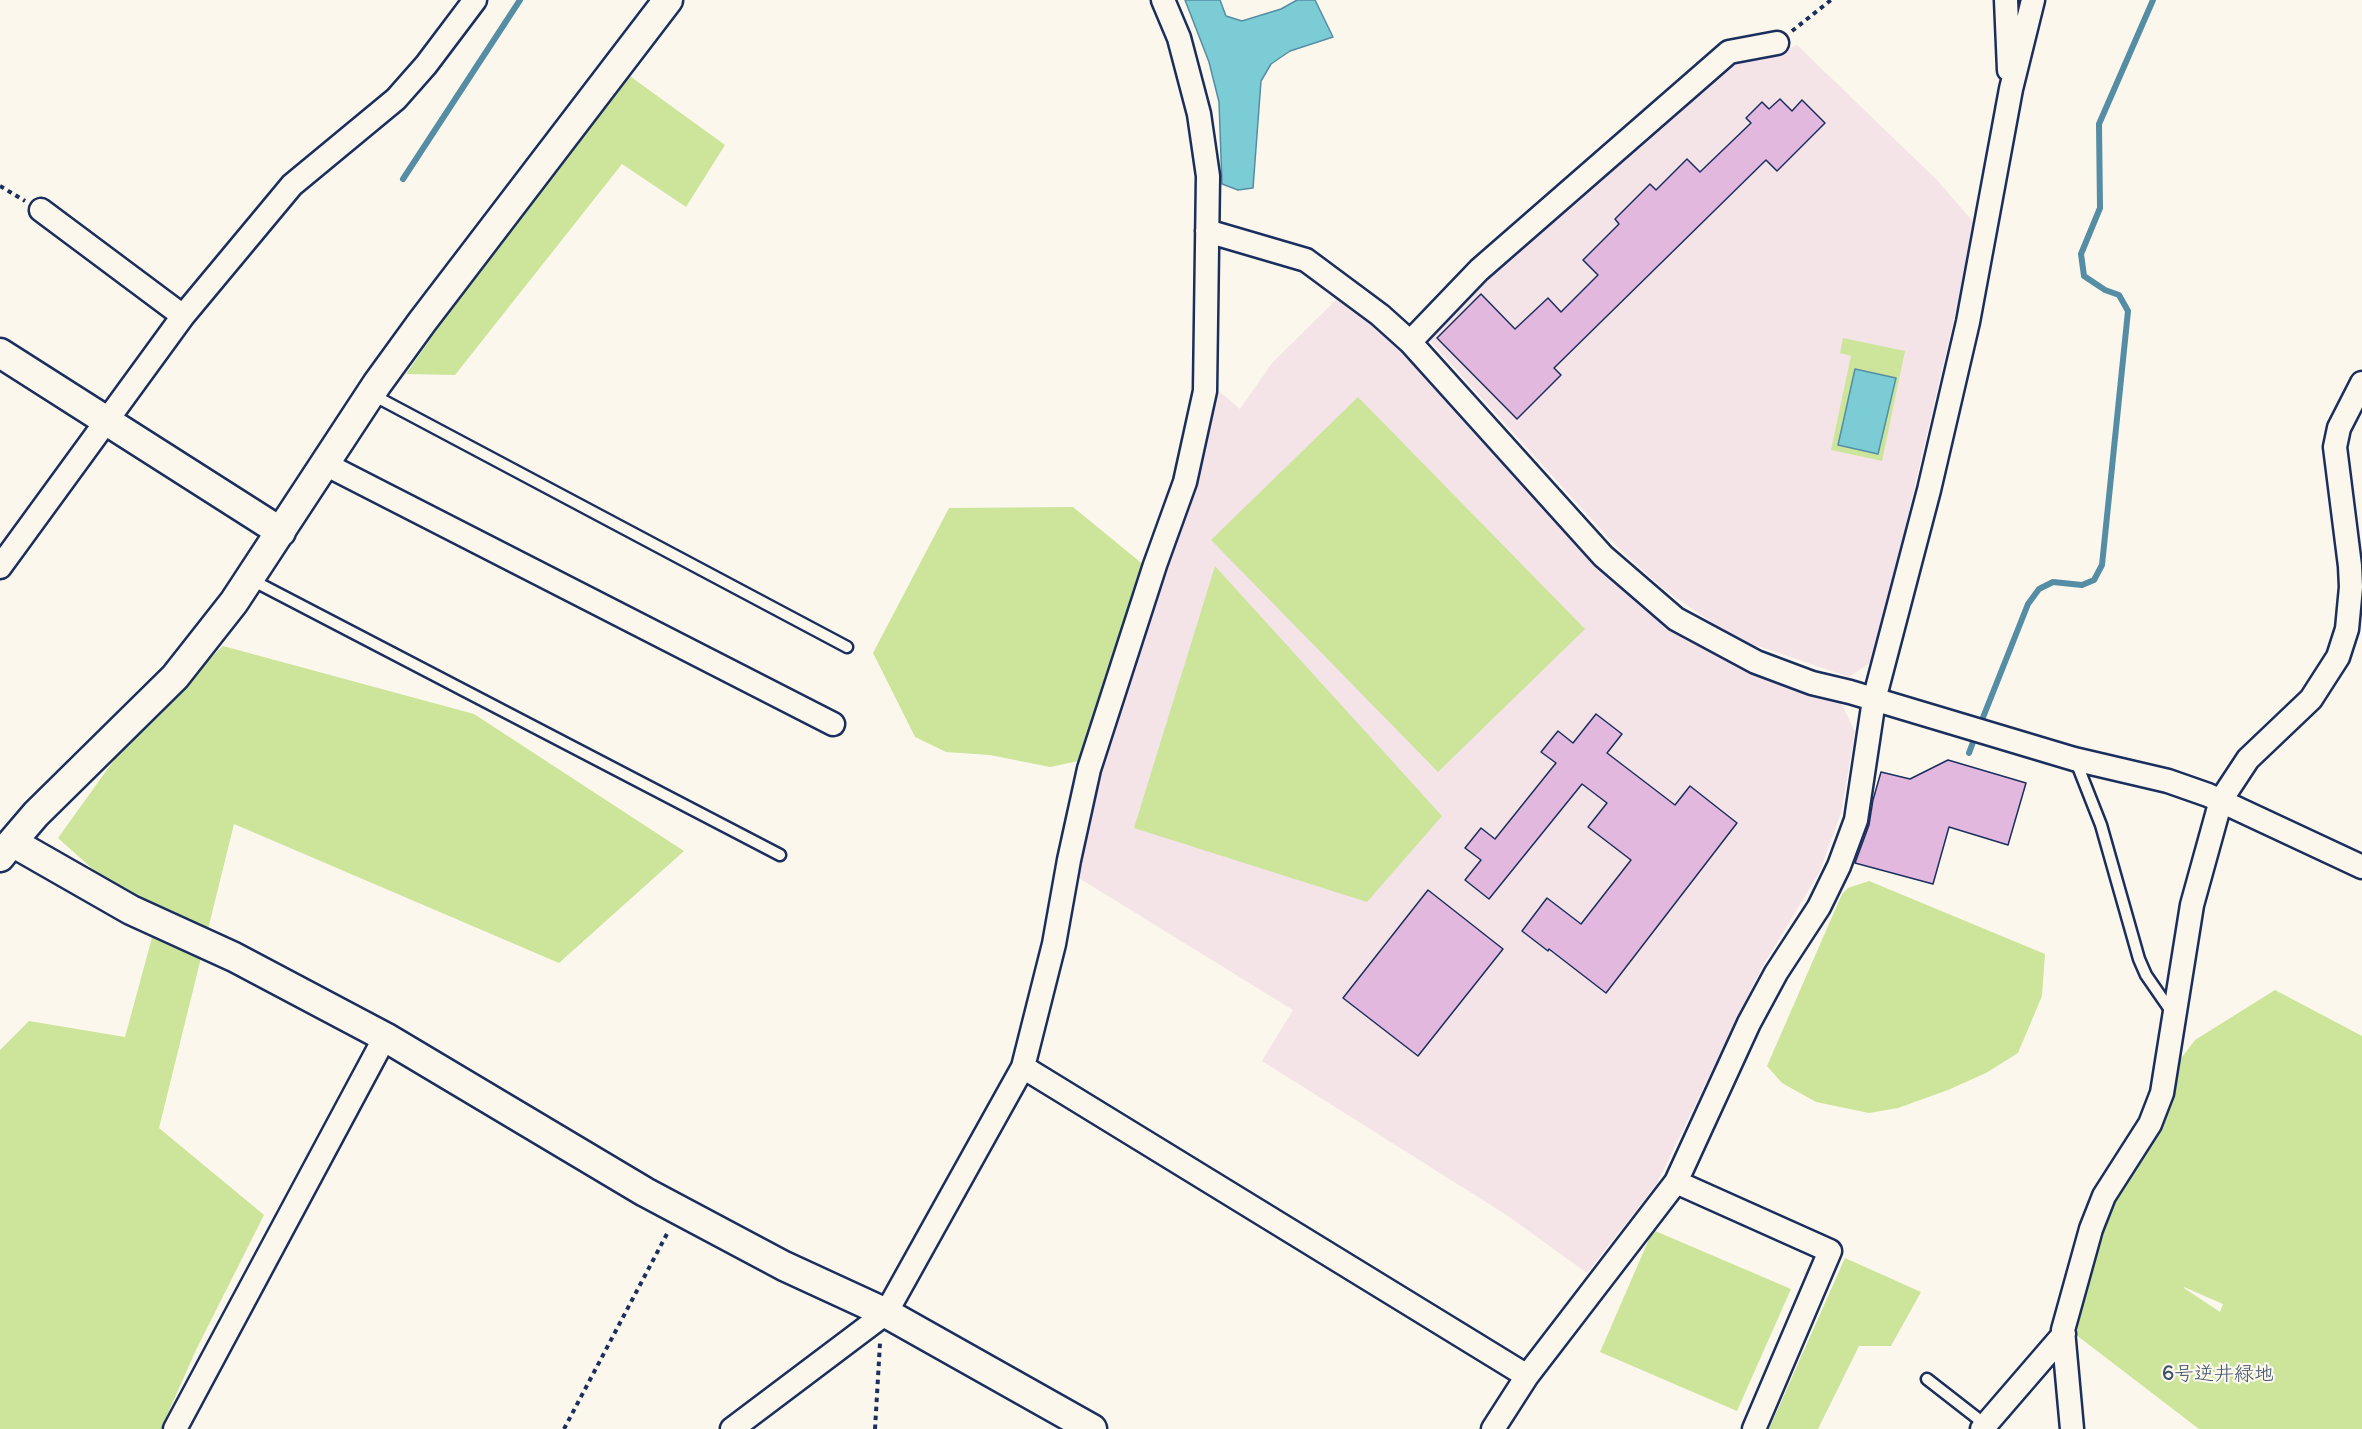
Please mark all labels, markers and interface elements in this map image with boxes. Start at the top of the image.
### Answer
park label: 6号逆井緑地 [2162,1363,2274,1387]

